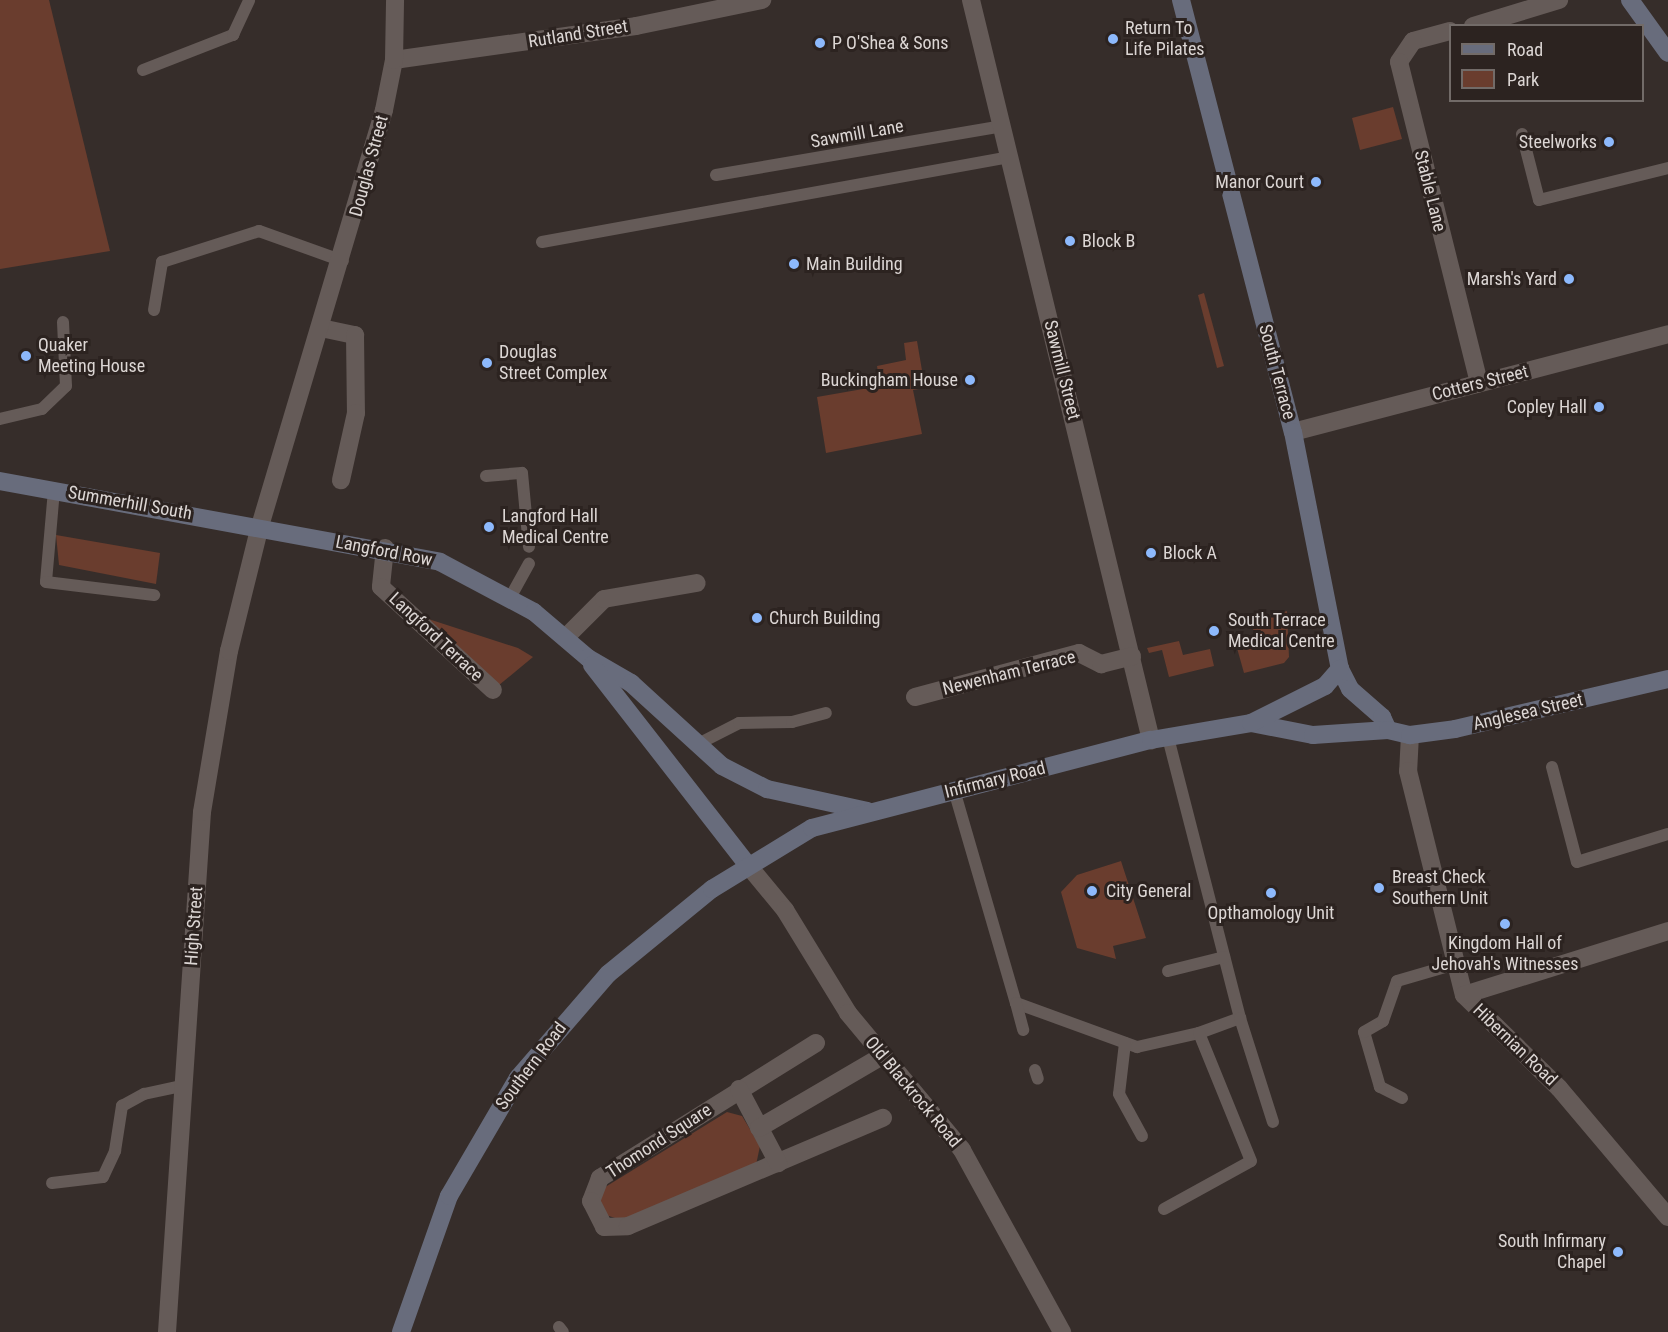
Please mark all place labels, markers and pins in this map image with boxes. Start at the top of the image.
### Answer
place label: Return To Life Pilates [1125,18,1205,60]
place label: P O'Shea & Sons [832,32,949,54]
marker: Return To Life Pilates [1106,32,1120,46]
marker: P O'Shea & Sons [813,36,827,50]
place label: Steelworks [1519,131,1597,153]
marker: Steelworks [1602,135,1616,149]
place label: Manor Court [1215,171,1304,193]
marker: Manor Court [1309,175,1323,189]
place label: Block B [1082,230,1135,252]
marker: Block B [1063,234,1077,248]
place label: Main Building [806,253,903,275]
marker: Main Building [787,257,801,271]
place label: Marsh's Yard [1467,268,1557,290]
marker: Marsh's Yard [1562,272,1576,286]
place label: Quaker Meeting House [38,335,145,378]
place label: Douglas Street Complex [499,342,607,385]
marker: Quaker Meeting House [19,349,33,363]
marker: Douglas Street Complex [480,356,494,370]
place label: Buckingham House [821,369,958,391]
marker: Buckingham House [963,373,977,387]
place label: Copley Hall [1507,396,1587,418]
marker: Copley Hall [1592,400,1606,414]
place label: Langford Hall Medical Centre [502,506,609,548]
marker: Langford Hall Medical Centre [480,518,498,536]
place label: Block A [1163,542,1217,564]
marker: Block A [1144,546,1158,560]
place label: Church Building [769,607,880,629]
place label: South Terrace Medical Centre [1228,610,1335,652]
marker: Church Building [750,611,764,625]
marker: South Terrace Medical Centre [1205,622,1223,640]
place label: Breast Check Southern Unit [1392,867,1488,910]
marker: Breast Check Southern Unit [1370,879,1388,897]
place label: City General [1106,880,1191,902]
marker: City General [1083,882,1101,900]
marker: Opthamology Unit [1264,886,1278,900]
place label: Opthamology Unit [1208,902,1334,924]
marker: Kingdom Hall of Jehovah's Witnesses [1498,917,1512,931]
place label: Kingdom Hall of Jehovah's Witnesses [1432,933,1578,976]
place label: South Infirmary Chapel [1498,1231,1606,1274]
marker: South Infirmary Chapel [1611,1245,1625,1259]

